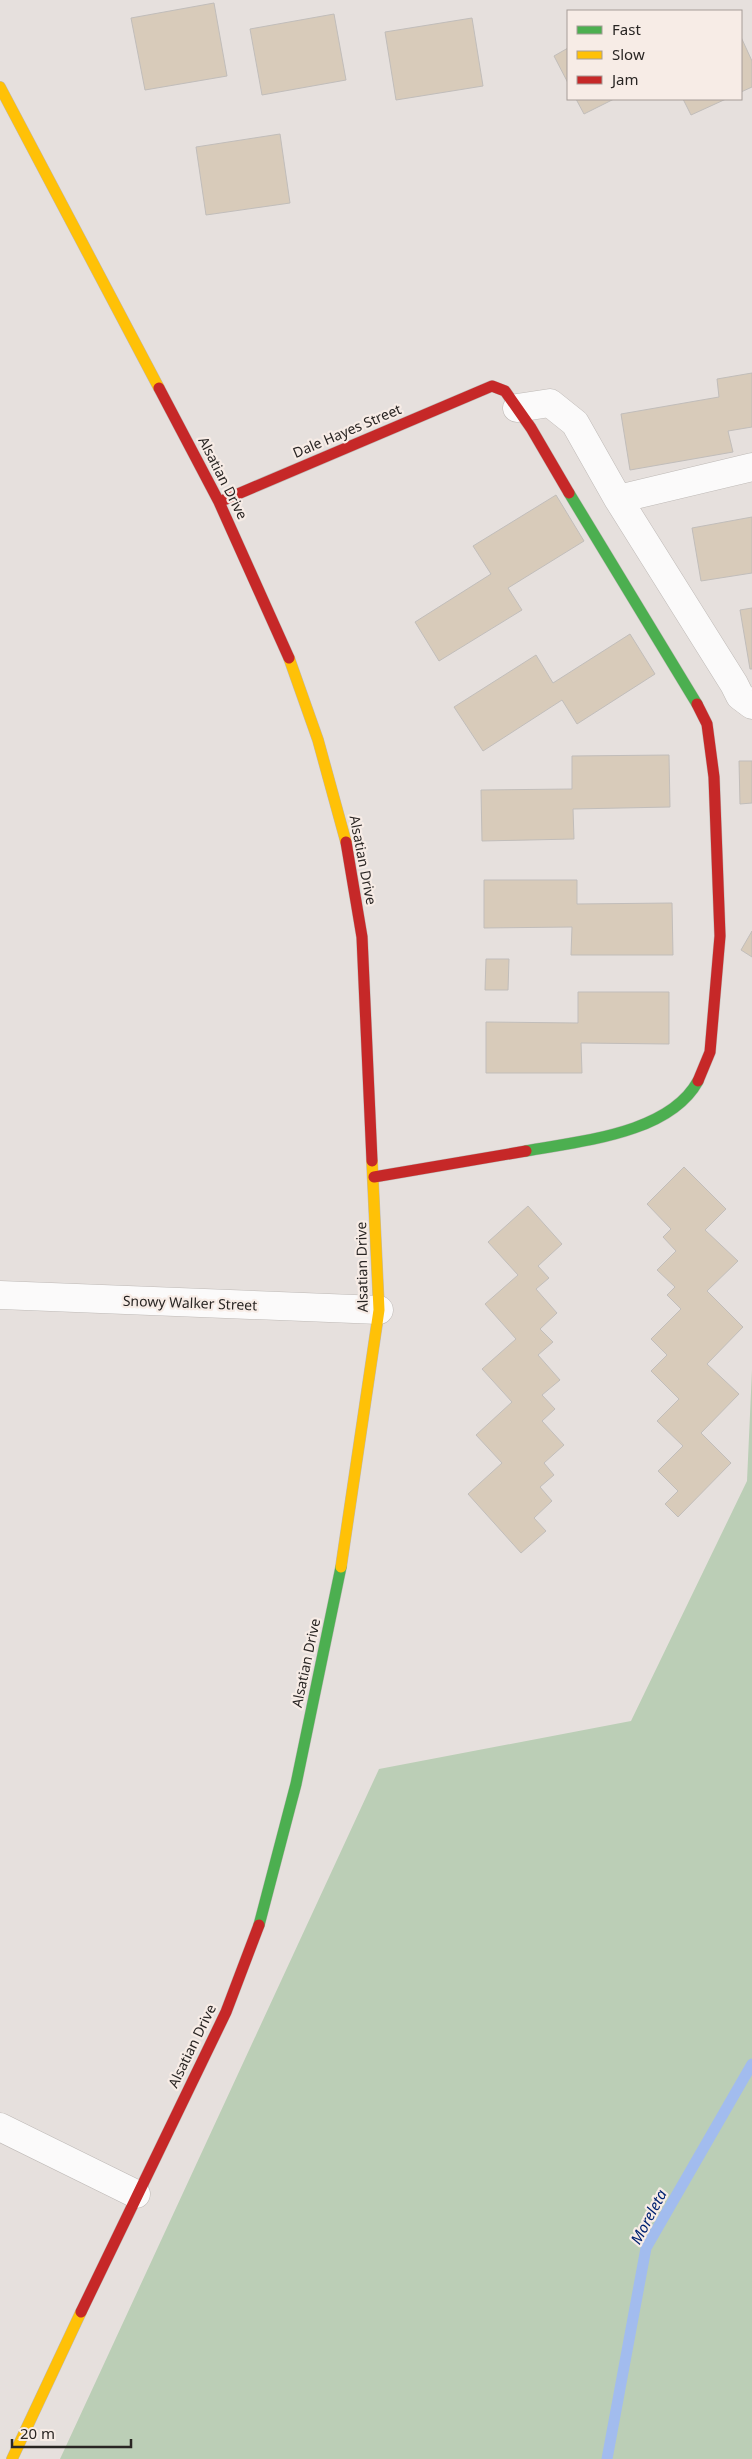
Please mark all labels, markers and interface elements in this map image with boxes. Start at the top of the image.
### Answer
legend [567,10,742,100]
text: Fast [612,19,641,39]
text: Slow [612,44,645,64]
text: Jam [610,69,639,89]
street label: Dale Hayes Street [290,399,404,462]
street label: Alsatian Drive [194,433,253,523]
street label: Alsatian Drive [346,814,381,906]
street label: Alsatian Drive [351,1221,372,1312]
street label: Snowy Walker Street [123,1291,258,1314]
street label: Alsatian Drive [287,1617,324,1709]
street label: Alsatian Drive [163,2001,220,2091]
water label: Moreleta [625,2185,671,2247]
scale bar [12,2416,131,2448]
text: 20 m [20,2423,55,2443]

